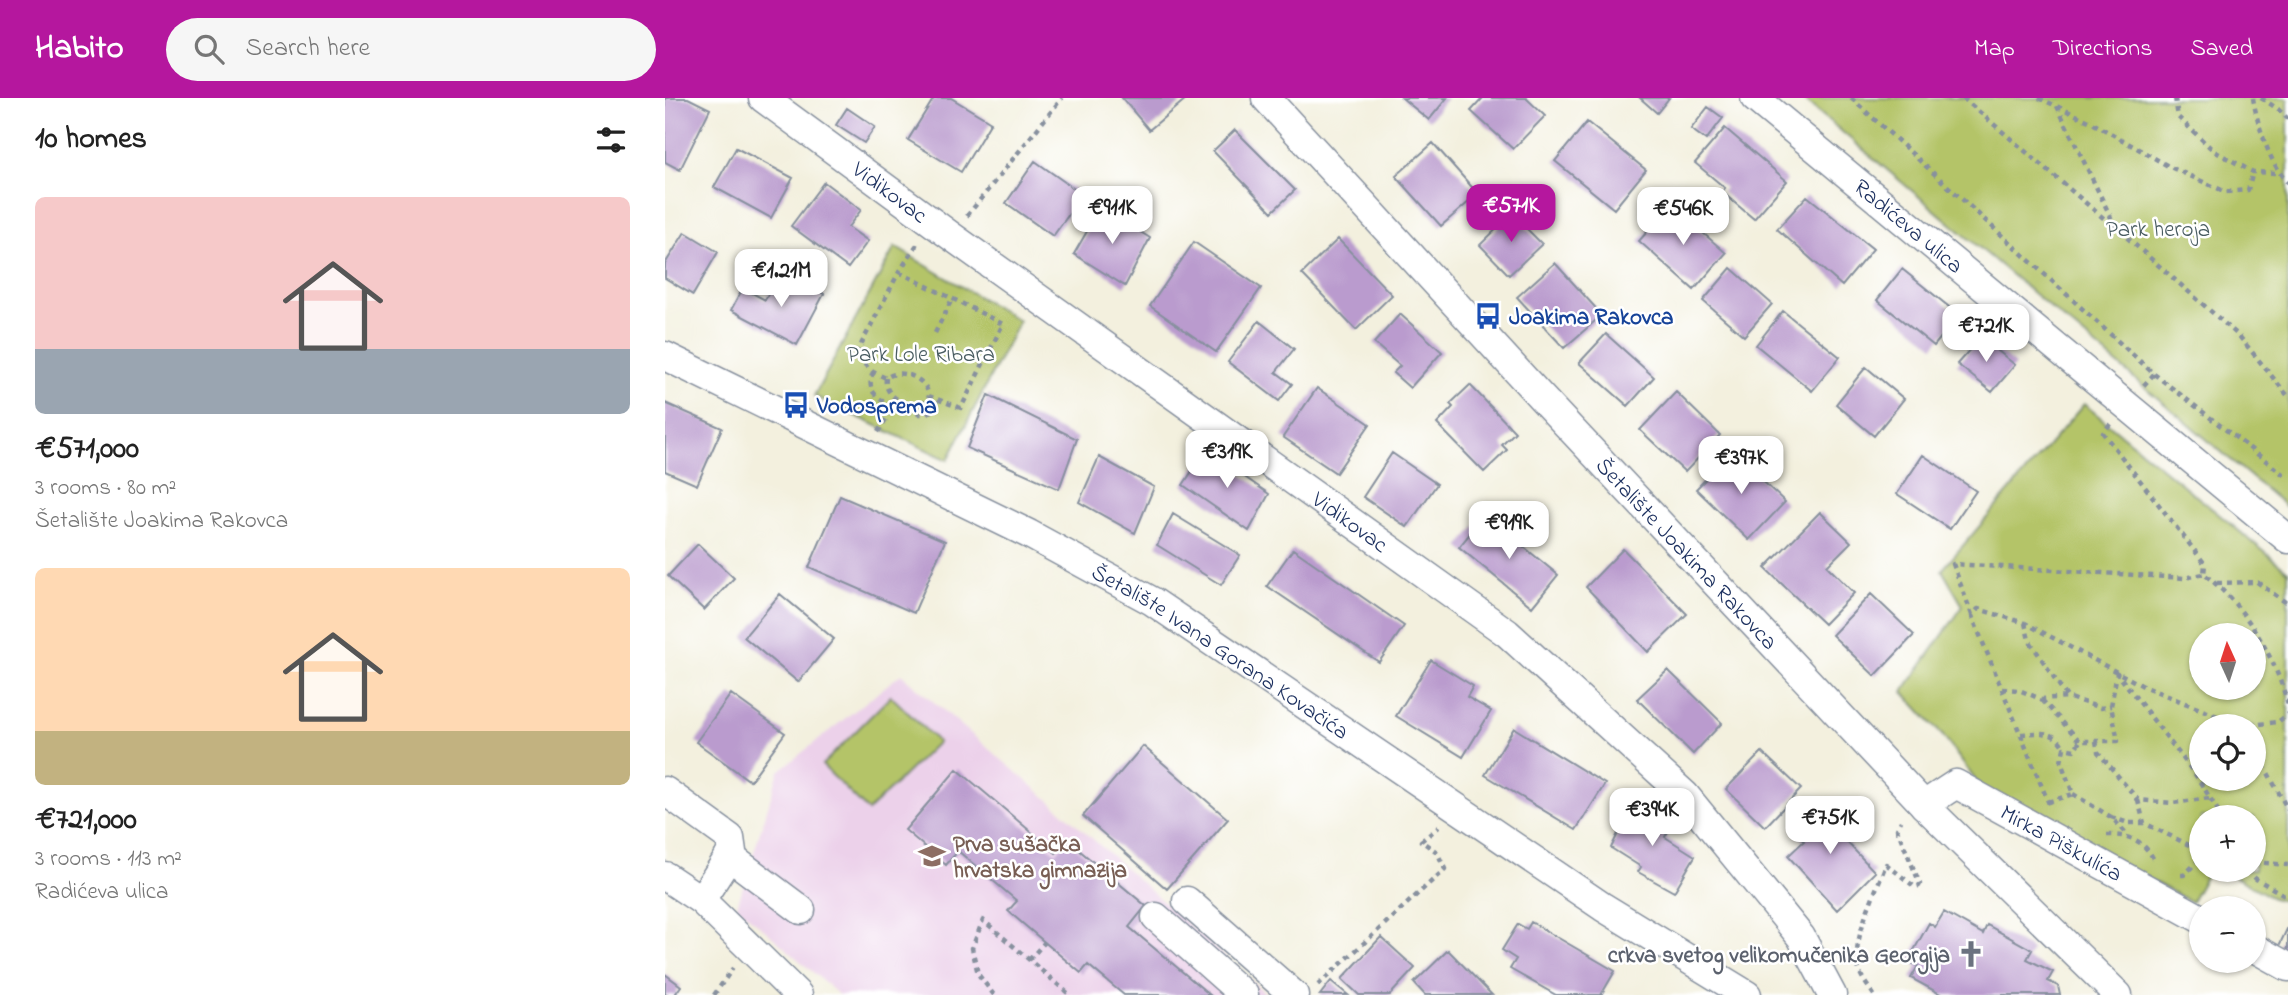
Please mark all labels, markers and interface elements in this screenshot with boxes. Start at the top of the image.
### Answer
search box [166,18,656,81]
text: Habito [35,25,124,73]
icon: search [190,30,228,68]
text: Search here [246,30,370,68]
text: Map [1974,32,2015,67]
text: Directions [2053,32,2152,67]
text: Saved [2190,32,2253,67]
text: 10 homes [35,118,147,162]
icon: filters [592,121,630,159]
street label: Vidikovac [843,154,934,233]
street label: Radićeva ulica [1846,172,1969,283]
pin: €571K [1462,184,1560,244]
pin: €911K [1063,186,1161,246]
pin: €546K [1634,188,1732,247]
text: €571K [1482,190,1540,223]
text: €911K [1088,192,1136,225]
text: €546K [1653,193,1713,226]
park label: Park heroja [2106,214,2210,247]
icon: home [270,243,396,369]
pin: €1.21M [724,250,838,309]
text: €1.21M [751,255,811,288]
bus stop icon: Joakima Rakovca [1473,301,1503,331]
place label: Joakima Rakovca [1509,302,1674,335]
pin: €721K [1937,304,2035,364]
text: €721K [1958,310,2014,343]
park label: Park Lole Ribara [847,339,995,372]
bus stop icon: Vodosprema [781,390,811,420]
place label: Vodosprema [816,391,937,424]
text: €571,000 [35,428,139,472]
pin: €319K [1178,430,1276,490]
text: €319K [1202,436,1252,469]
pin: €397K [1692,436,1790,496]
text: €397K [1714,442,1768,475]
street label: Šetalište Joakima Rakovca [1587,451,1784,658]
text: 3 rooms · 80 m² [35,472,176,505]
street label: Vidikovac [1303,484,1394,562]
pin: €919K [1460,502,1558,561]
text: Šetalište Joakima Rakovca [35,505,288,538]
text: €919K [1485,507,1533,540]
street label: Šetalište Ivana Gorana Kovačića [1085,557,1355,749]
icon: home [270,614,396,740]
north arrow [2189,623,2266,700]
map controls [2189,623,2266,973]
button: locate [2189,714,2266,791]
pin: €394K [1603,788,1701,848]
text: €394K [1625,794,1679,827]
pin: €751K [1781,796,1879,856]
street label: Mirka Piškulića [1993,797,2128,892]
text: €721,000 [35,799,137,843]
text: €751K [1801,802,1859,835]
button: + [2189,805,2266,882]
place label: Prva sušačka hrvatska gimnazija [953,829,1127,890]
school or university icon: Prva sušačka hrvatska gimnazija [917,841,947,871]
text: 3 rooms · 113 m² [35,843,182,876]
text: Radićeva ulica [35,876,169,909]
button: − [2189,896,2266,973]
church icon: crkva svetog velikomučenika Georgija [1956,939,1986,969]
place label: crkva svetog velikomučenika Georgija [1608,940,1950,975]

